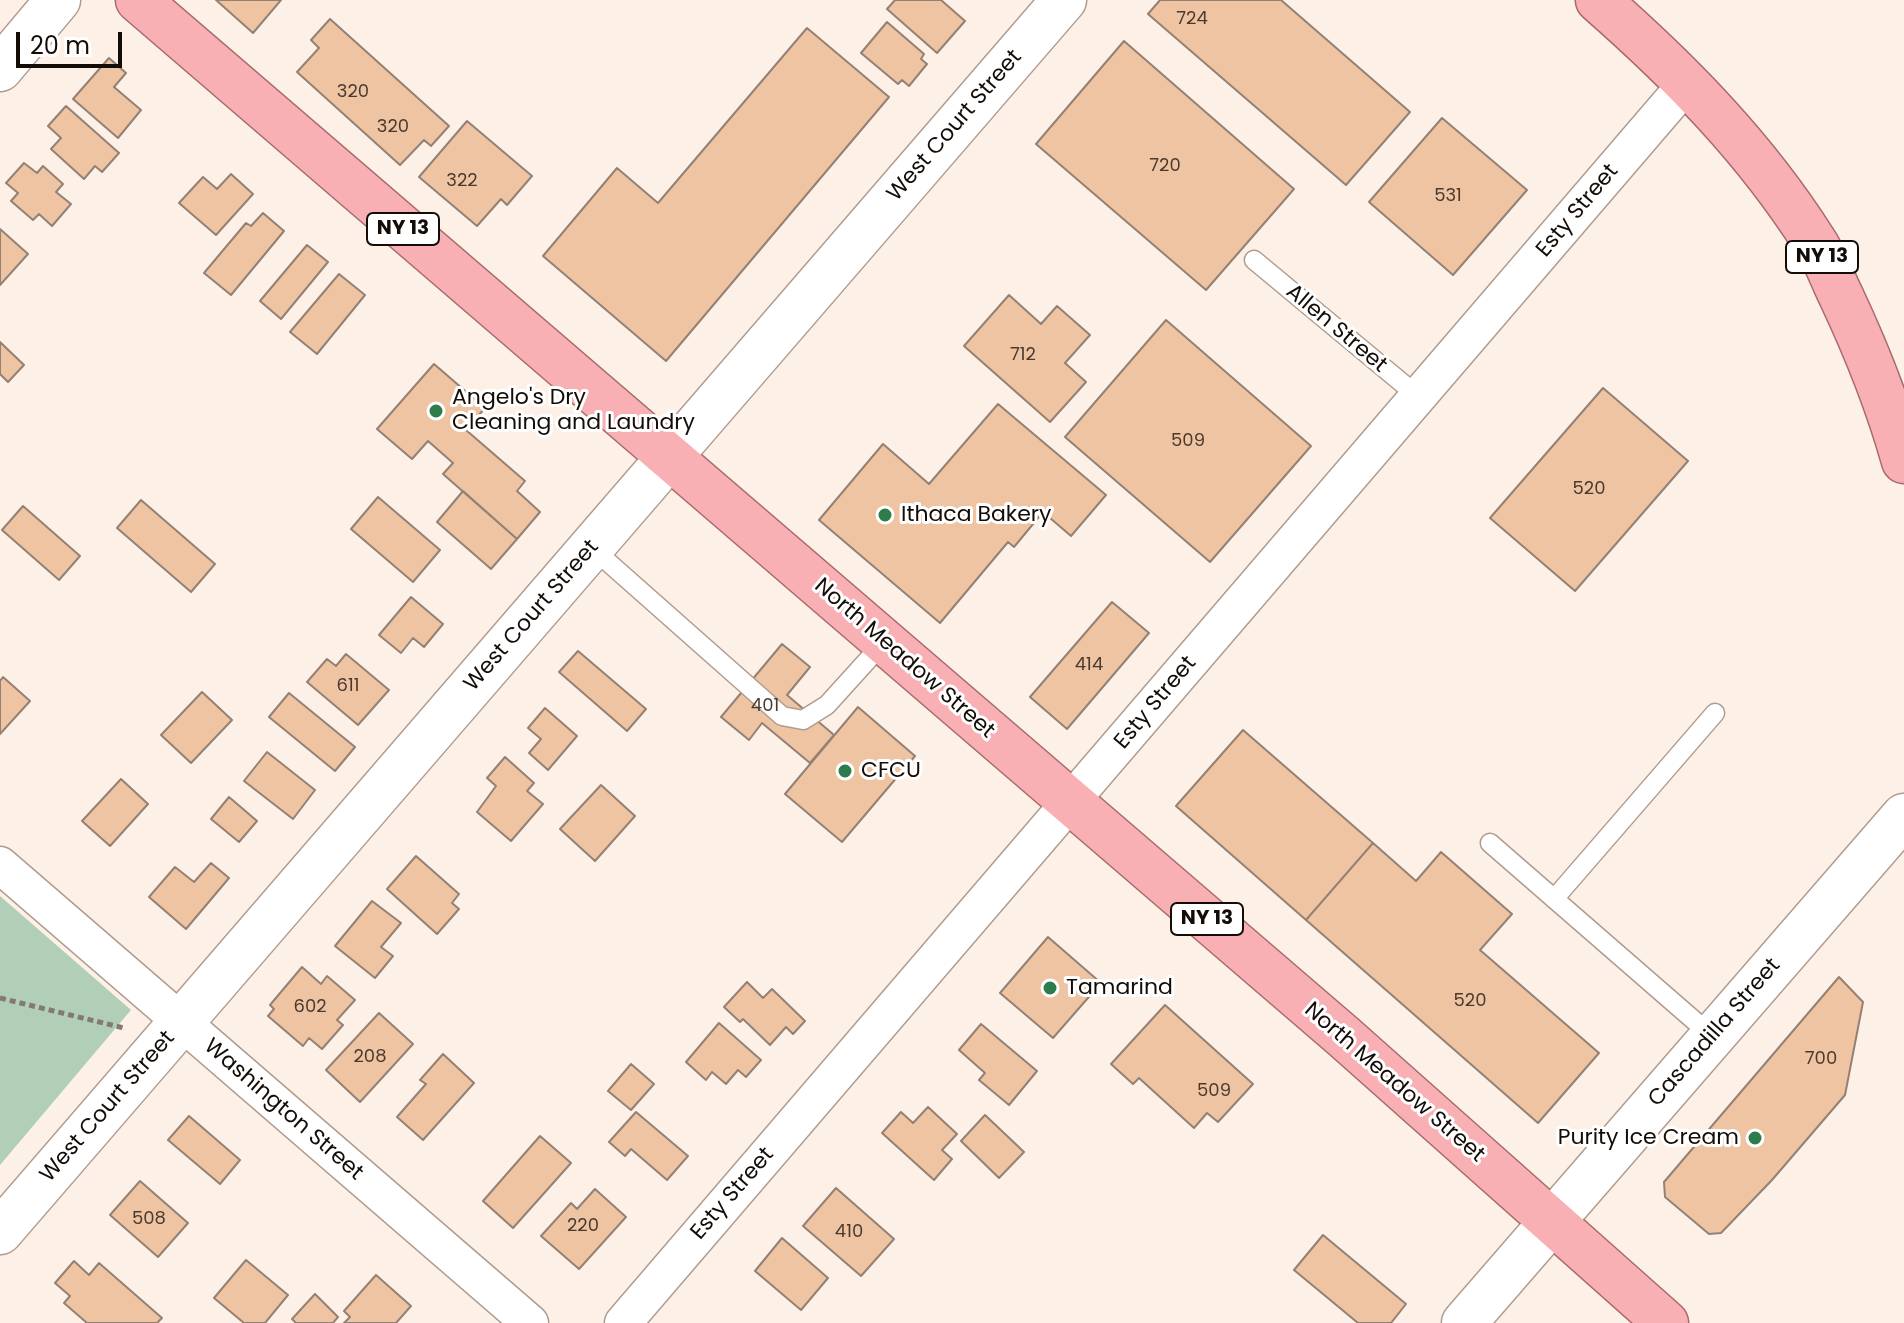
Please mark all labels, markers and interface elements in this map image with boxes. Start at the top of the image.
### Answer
house number: 724 [1176,8,1208,30]
scale bar [20,16,126,66]
text: 20 m [30,29,90,62]
street label: West Court Street [882,45,1028,207]
house number: 320 [337,81,369,103]
house number: 320 [377,116,409,138]
house number: 720 [1149,155,1181,177]
street label: Esty Street [1531,159,1625,263]
house number: 322 [446,170,478,192]
house number: 531 [1434,185,1462,207]
road number: NY 13 [367,213,439,245]
road number: NY 13 [1786,241,1858,273]
street label: Allen Street [1280,279,1392,379]
house number: 712 [1010,344,1036,366]
place label: Angelo's Dry Cleaning and Laundry [452,385,695,436]
marker: Angelo's Dry Cleaning and Laundry [427,402,445,420]
house number: 509 [1171,430,1205,452]
house number: 520 [1573,478,1605,500]
place label: Ithaca Bakery [901,502,1051,528]
marker: Ithaca Bakery [876,506,894,524]
street label: West Court Street [459,535,605,697]
street label: North Meadow Street [808,573,1000,745]
street label: Esty Street [1109,651,1203,755]
house number: 414 [1075,654,1103,676]
house number: 611 [337,675,359,697]
house number: 401 [751,695,779,717]
place label: CFCU [861,758,921,784]
marker: CFCU [836,762,854,780]
road number: NY 13 [1171,903,1243,935]
street label: Cascadilla Street [1643,953,1787,1113]
place label: Tamarind [1066,975,1173,1001]
marker: Tamarind [1041,979,1059,997]
house number: 520 [1454,990,1486,1012]
house number: 602 [293,996,327,1018]
street label: North Meadow Street [1298,997,1490,1169]
street label: West Court Street [35,1026,181,1188]
street label: Washington Street [198,1034,368,1186]
house number: 208 [353,1046,387,1068]
house number: 700 [1805,1048,1837,1070]
house number: 509 [1197,1080,1231,1102]
place label: Purity Ice Cream [1558,1125,1739,1151]
marker: Purity Ice Cream [1746,1129,1764,1147]
street label: Esty Street [686,1143,780,1245]
house number: 508 [132,1208,166,1230]
house number: 220 [567,1215,599,1237]
house number: 410 [835,1221,863,1243]

